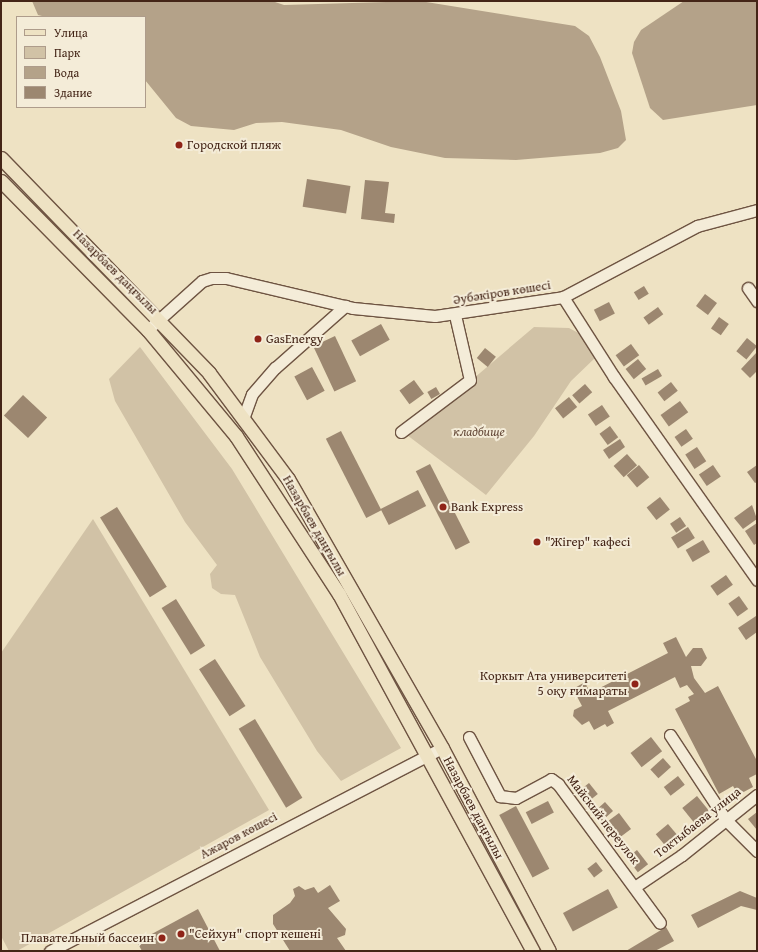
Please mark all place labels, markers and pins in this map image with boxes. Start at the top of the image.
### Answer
place label: Городской пляж [187,137,281,153]
marker: Городской пляж [174,140,184,150]
place label: GasEnergy [266,331,323,347]
marker: GasEnergy [253,334,263,344]
place label: Bank Express [451,499,523,515]
marker: Bank Express [438,502,448,512]
place label: "Жігер" кафесі [545,534,630,550]
marker: "Жігер" кафесі [532,537,542,547]
place label: Коркыт Ата университеті 5 оқу ғимараты [480,669,627,700]
marker: Коркыт Ата университеті 5 оқу ғимараты [630,679,640,689]
place label: "Сейхун" спорт кешені [189,926,321,942]
marker: "Сейхун" спорт кешені [176,929,186,939]
place label: Плавательный бассеин [21,930,154,946]
marker: Плавательный бассеин [157,933,167,943]

